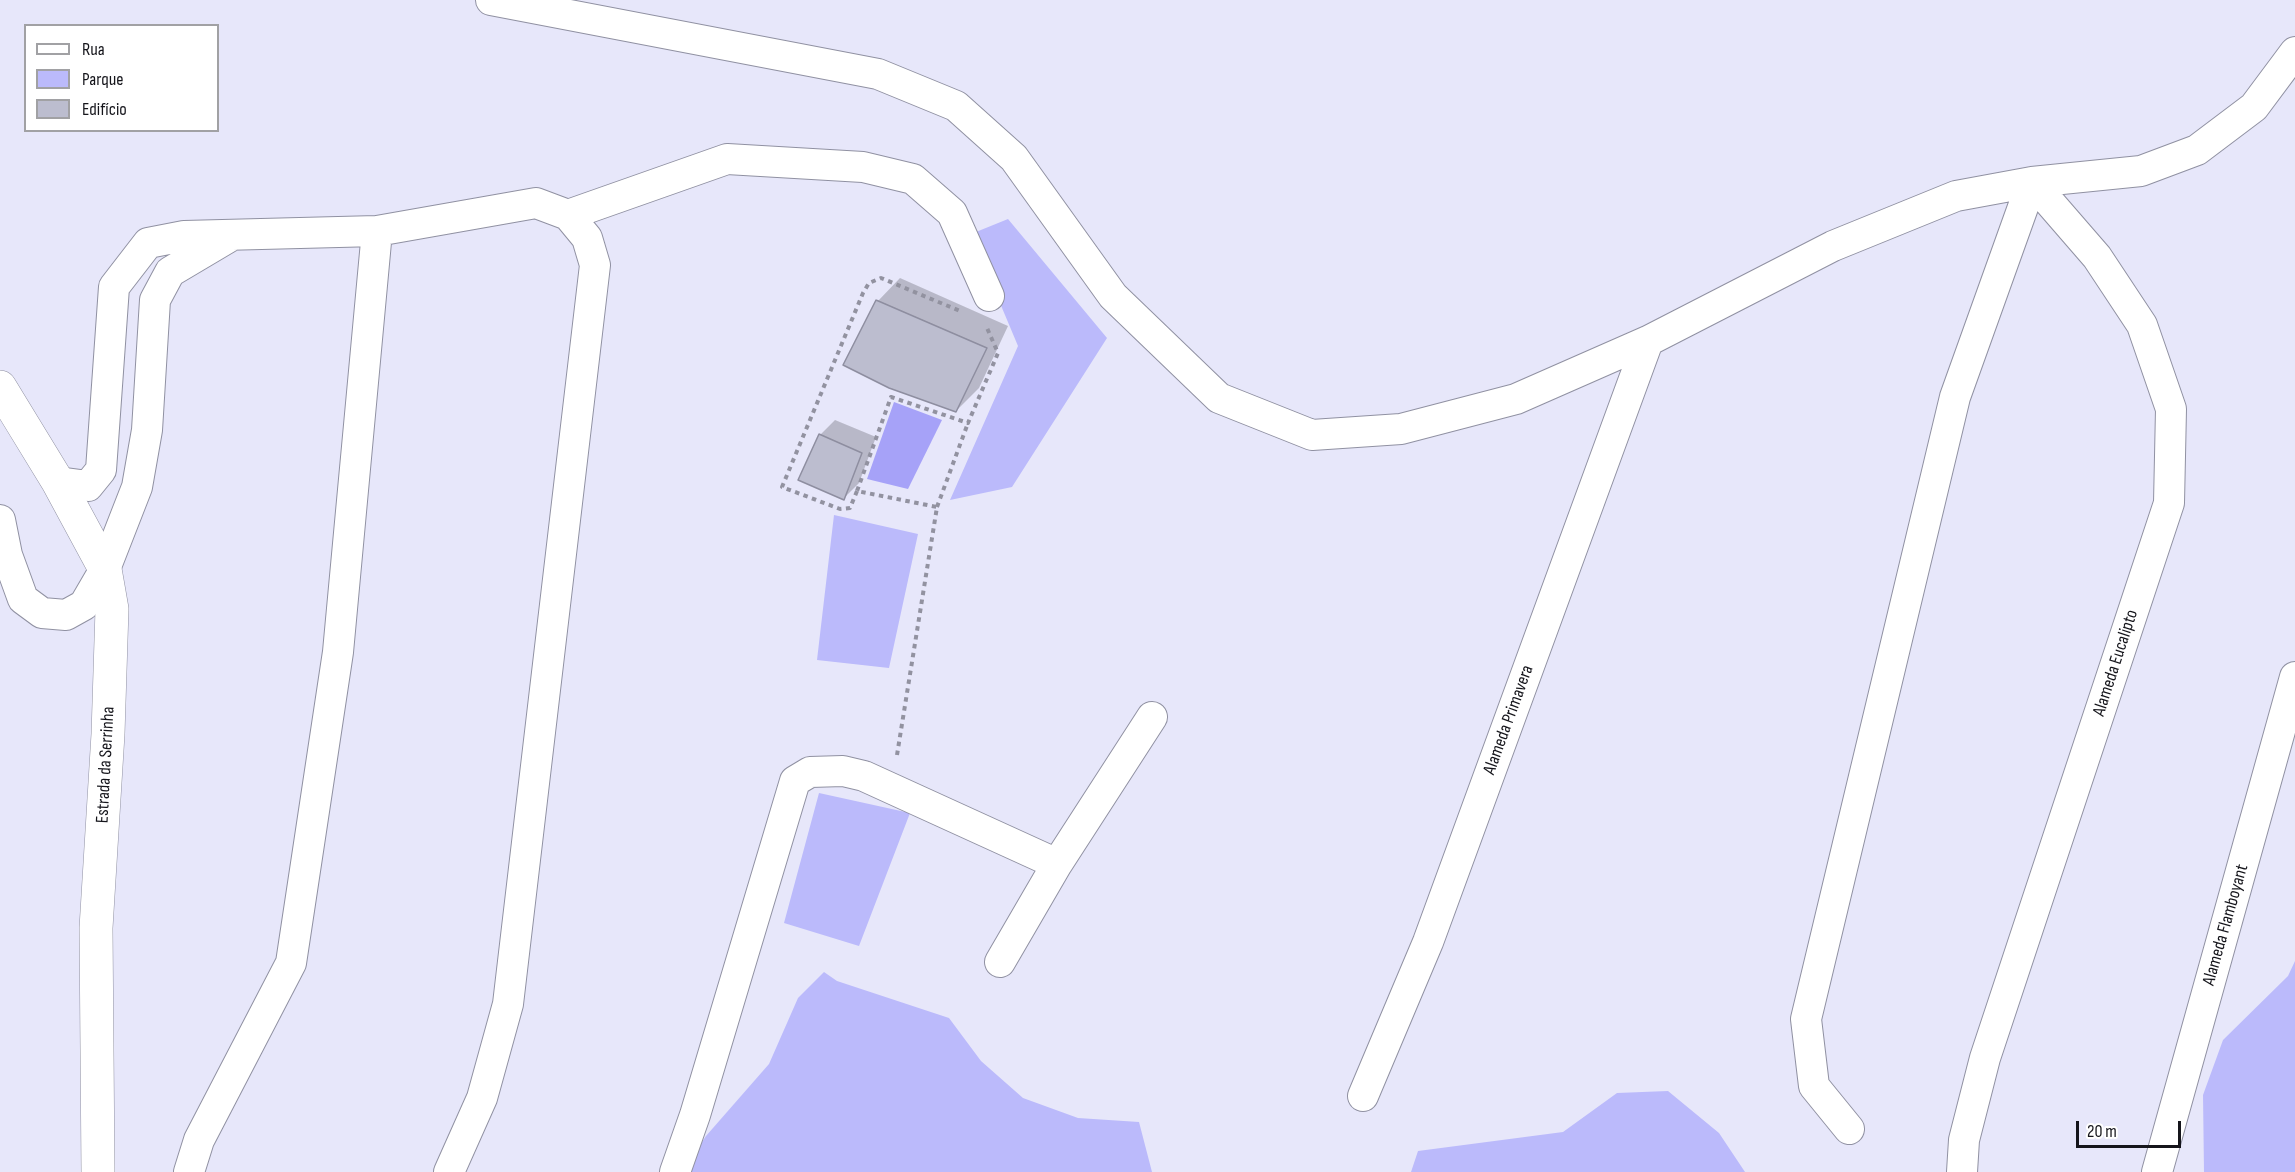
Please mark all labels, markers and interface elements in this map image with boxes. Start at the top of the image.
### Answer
legend [24,24,219,132]
text: Rua [82,39,105,60]
text: Parque [82,69,123,90]
text: Edifício [82,99,127,120]
street label: Alameda Eucalipto [2089,607,2143,719]
street label: Alameda Primavera [1479,662,1539,778]
street label: Estrada da Serrinha [92,706,120,824]
street label: Alameda Flamboyant [2198,862,2254,988]
scale bar [2079,1109,2184,1147]
text: 20 m [2087,1121,2117,1142]

